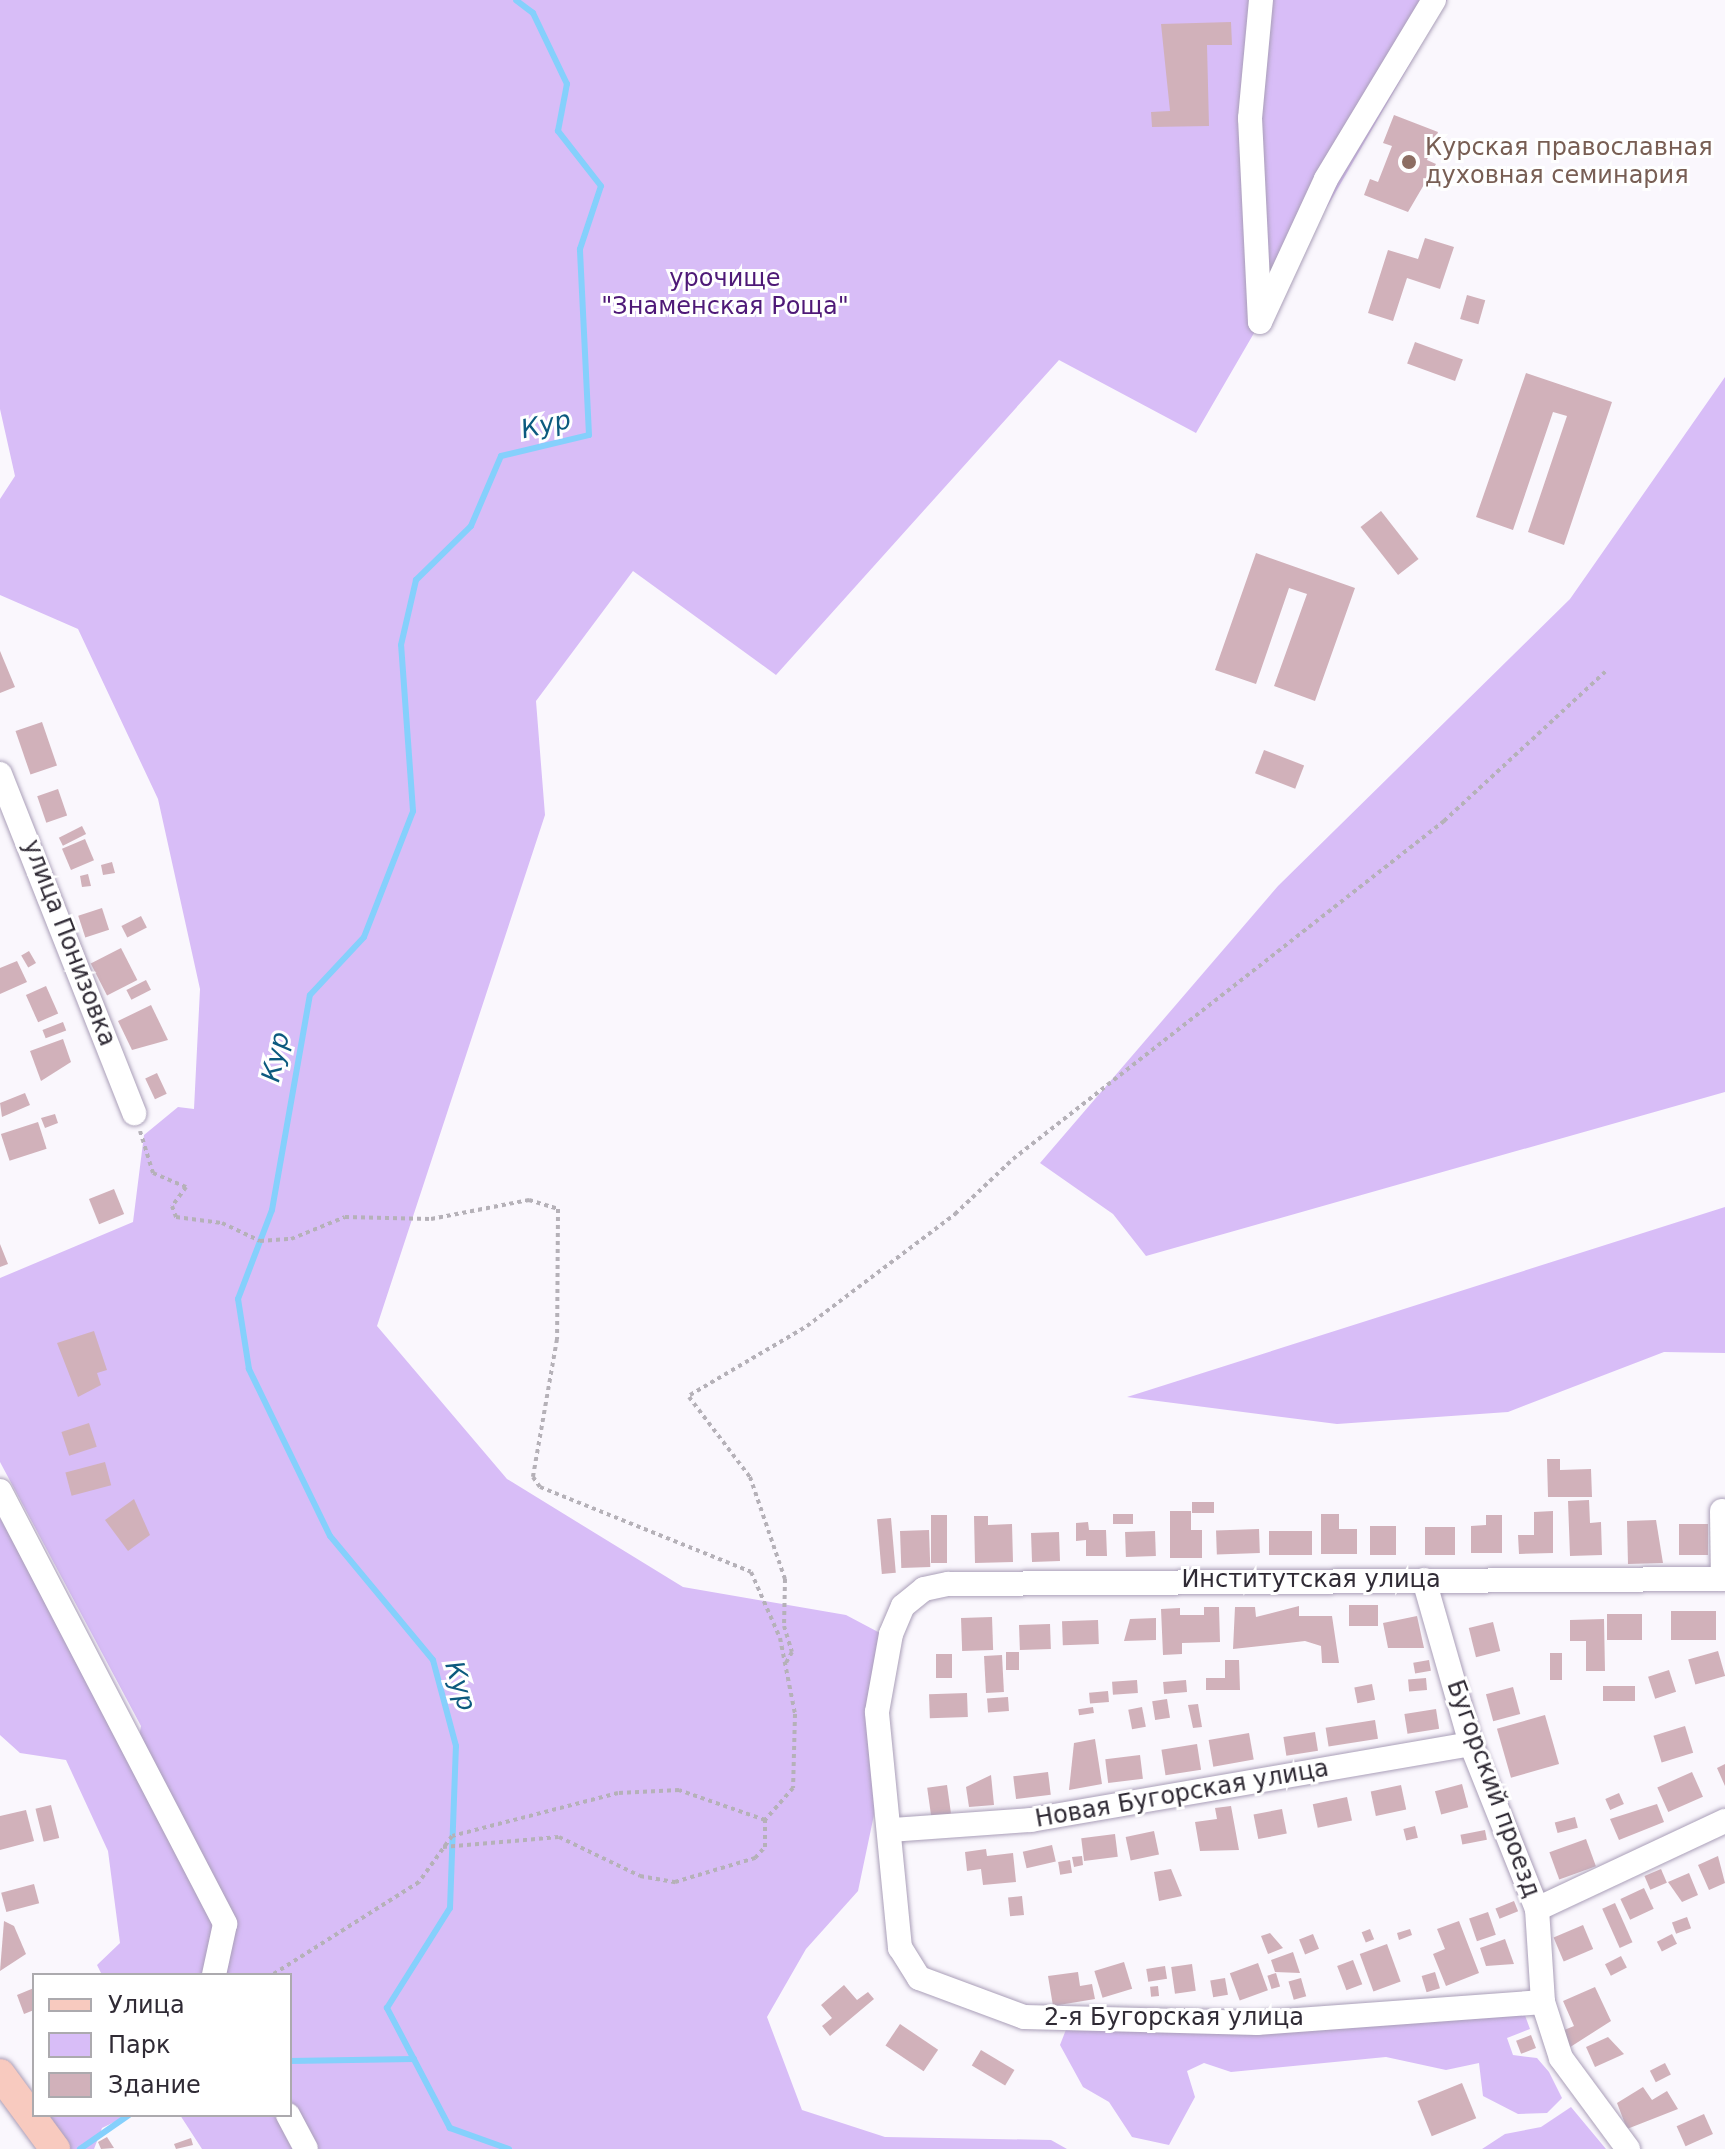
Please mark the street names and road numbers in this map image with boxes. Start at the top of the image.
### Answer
street label: улица Понизовка [16,836,122,1050]
street label: Институтская улица [1181,1566,1441,1594]
street label: Бугорский проезд [1440,1676,1546,1902]
street label: Новая Бугорская улица [1033,1754,1331,1834]
street label: 2-я Бугорская улица [1044,2004,1304,2032]

